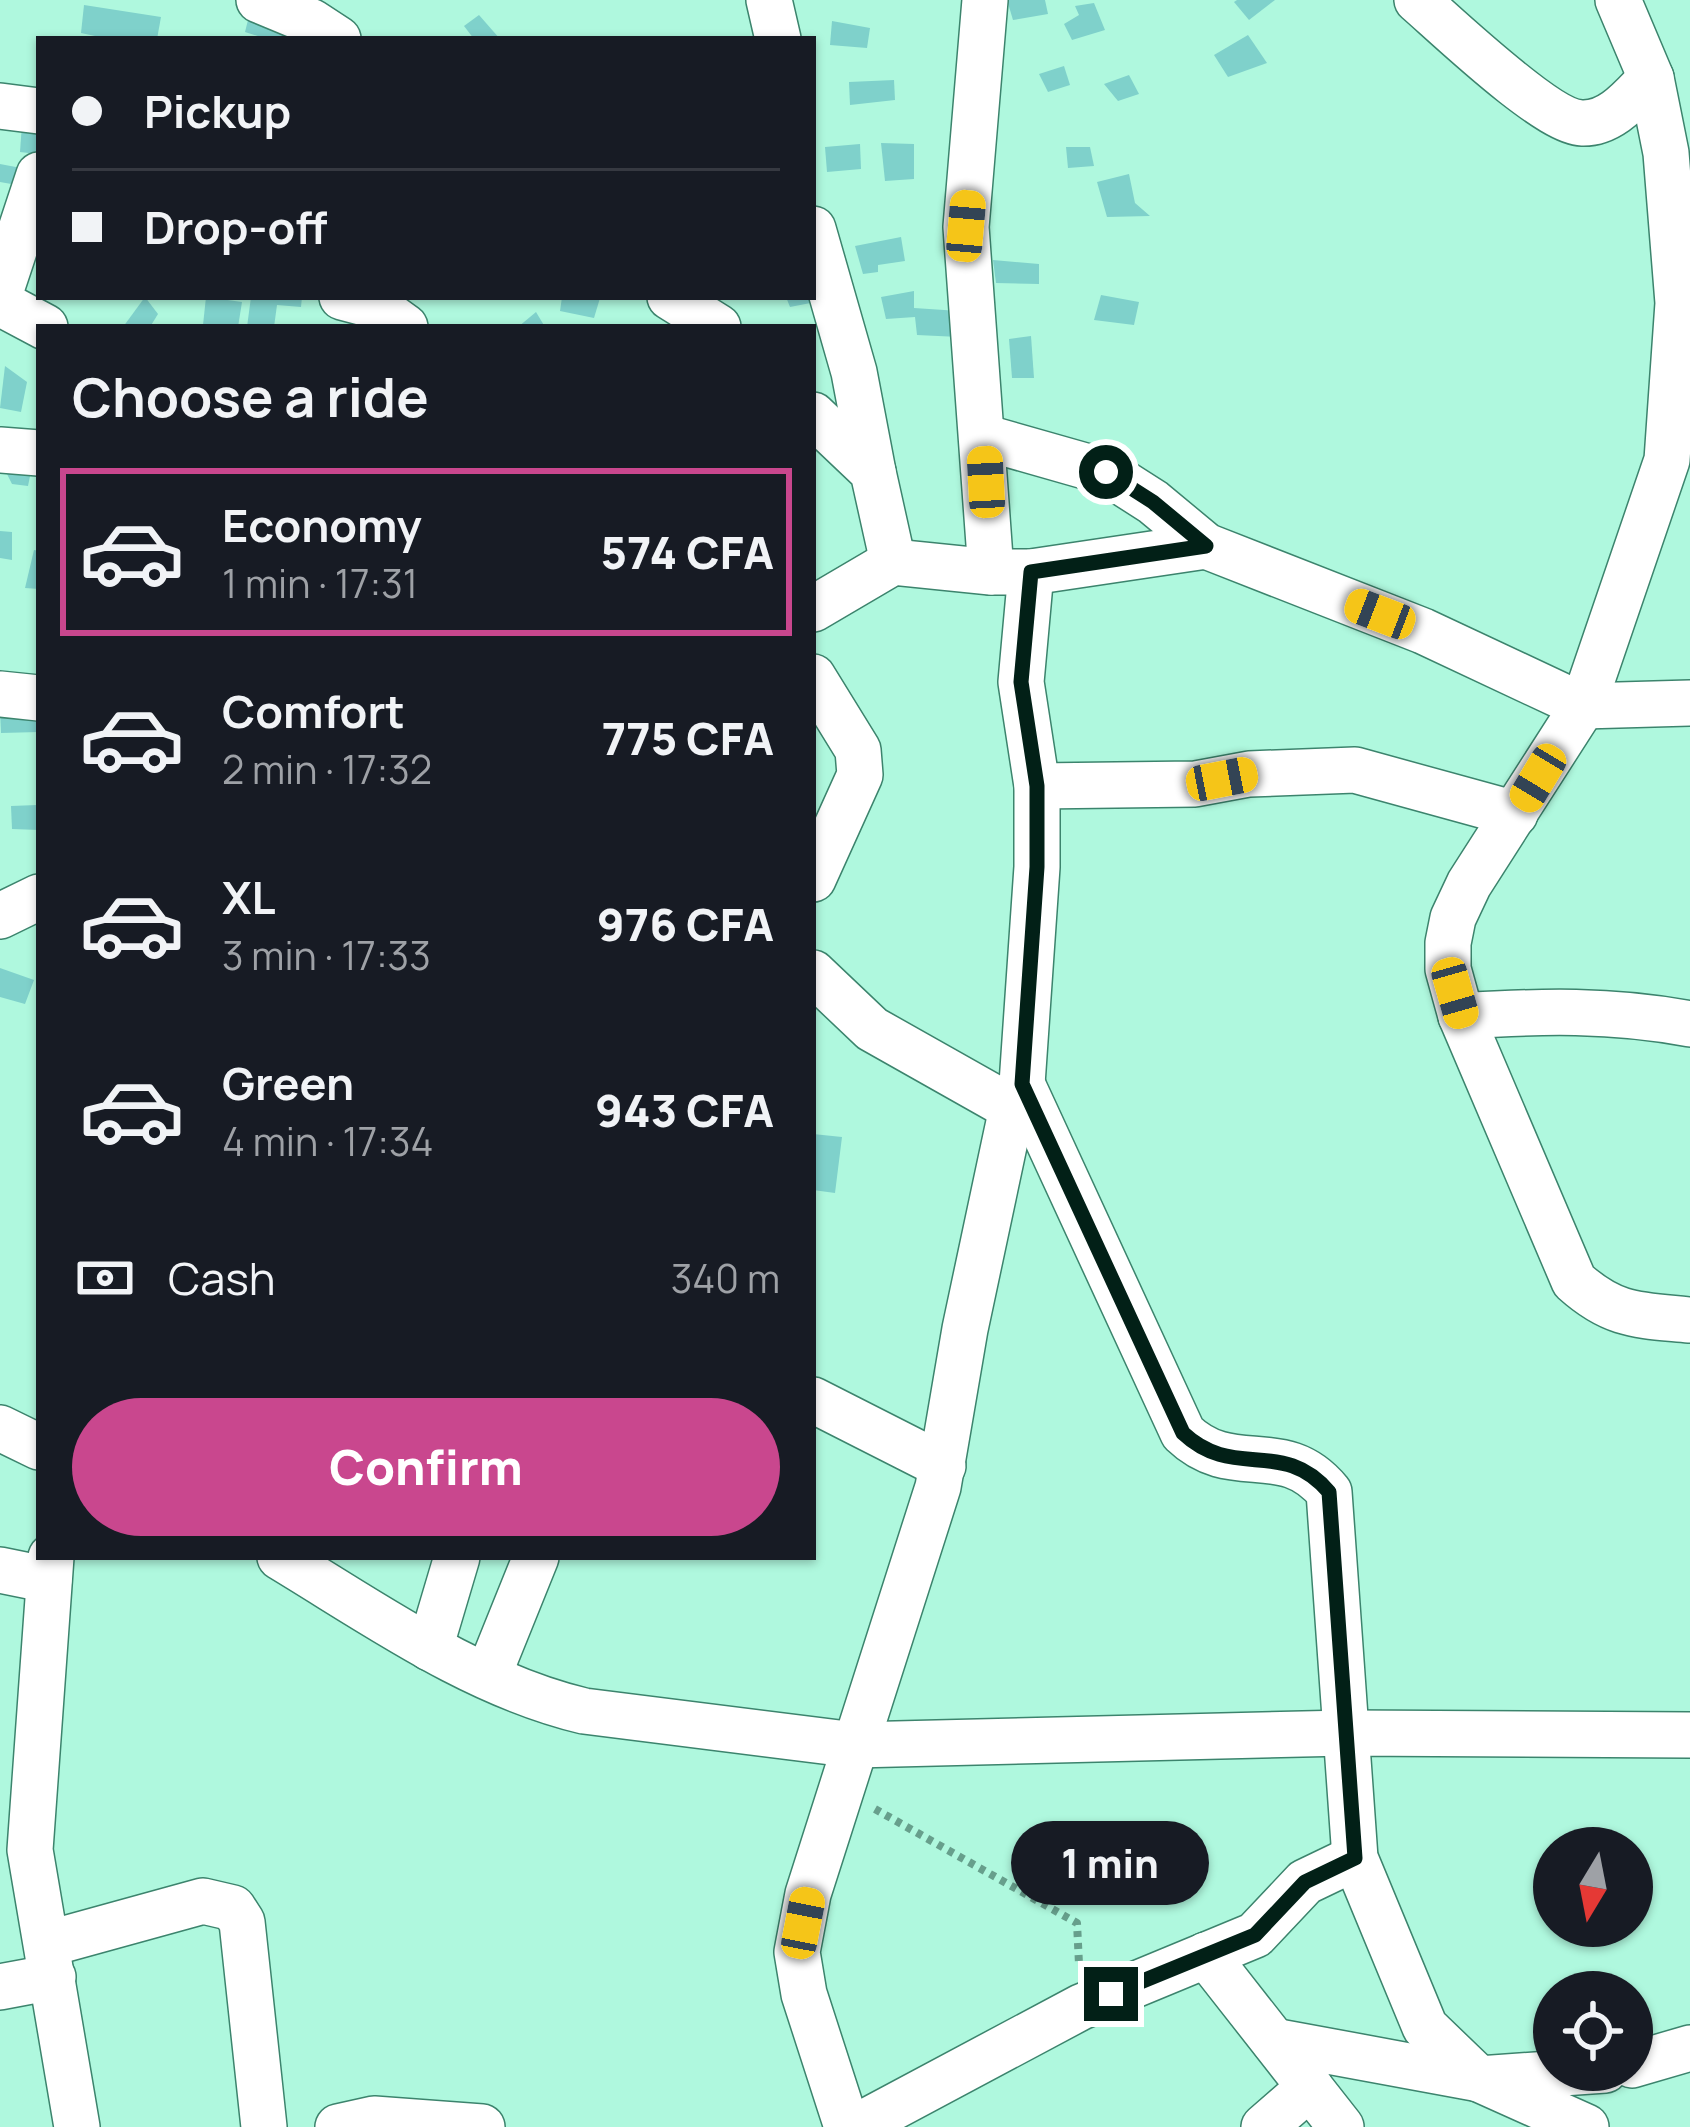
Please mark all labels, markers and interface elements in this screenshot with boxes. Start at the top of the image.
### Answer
text: Pickup [144,80,291,142]
car [945,189,987,263]
text: Drop-off [144,196,327,258]
text: Choose a ride [72,359,429,433]
car [966,445,1006,519]
route start [1079,445,1133,499]
text: Economy [222,494,422,556]
icon: car [78,498,186,606]
text: 574 CFA [600,521,774,583]
text: 1 min · 17:31 [222,556,418,610]
car [1340,584,1420,644]
text: Comfort [222,680,405,742]
icon: car [78,684,186,792]
text: 775 CFA [602,707,774,769]
car [1504,738,1572,818]
text: 2 min · 17:32 [222,742,432,796]
car [1183,754,1261,804]
text: XL [222,866,276,928]
icon: car [78,870,186,978]
text: 976 CFA [597,893,774,955]
text: 3 min · 17:33 [222,928,431,982]
car [1428,953,1482,1033]
text: Green [222,1052,354,1114]
icon: car [78,1056,186,1164]
text: 943 CFA [595,1079,774,1141]
text: 4 min · 17:34 [222,1114,434,1168]
icon: cash [72,1245,138,1311]
text: Cash [168,1247,276,1309]
text: 340 m [671,1251,780,1305]
button: Confirm [72,1398,780,1536]
callout: 1 min [1012,1820,1210,1904]
north arrow [1533,1827,1653,1947]
map controls [1533,1827,1653,2091]
text: 1 min [1061,1836,1159,1890]
car [778,1884,828,1962]
route end [1084,1967,1138,2021]
button: locate [1533,1971,1653,2091]

